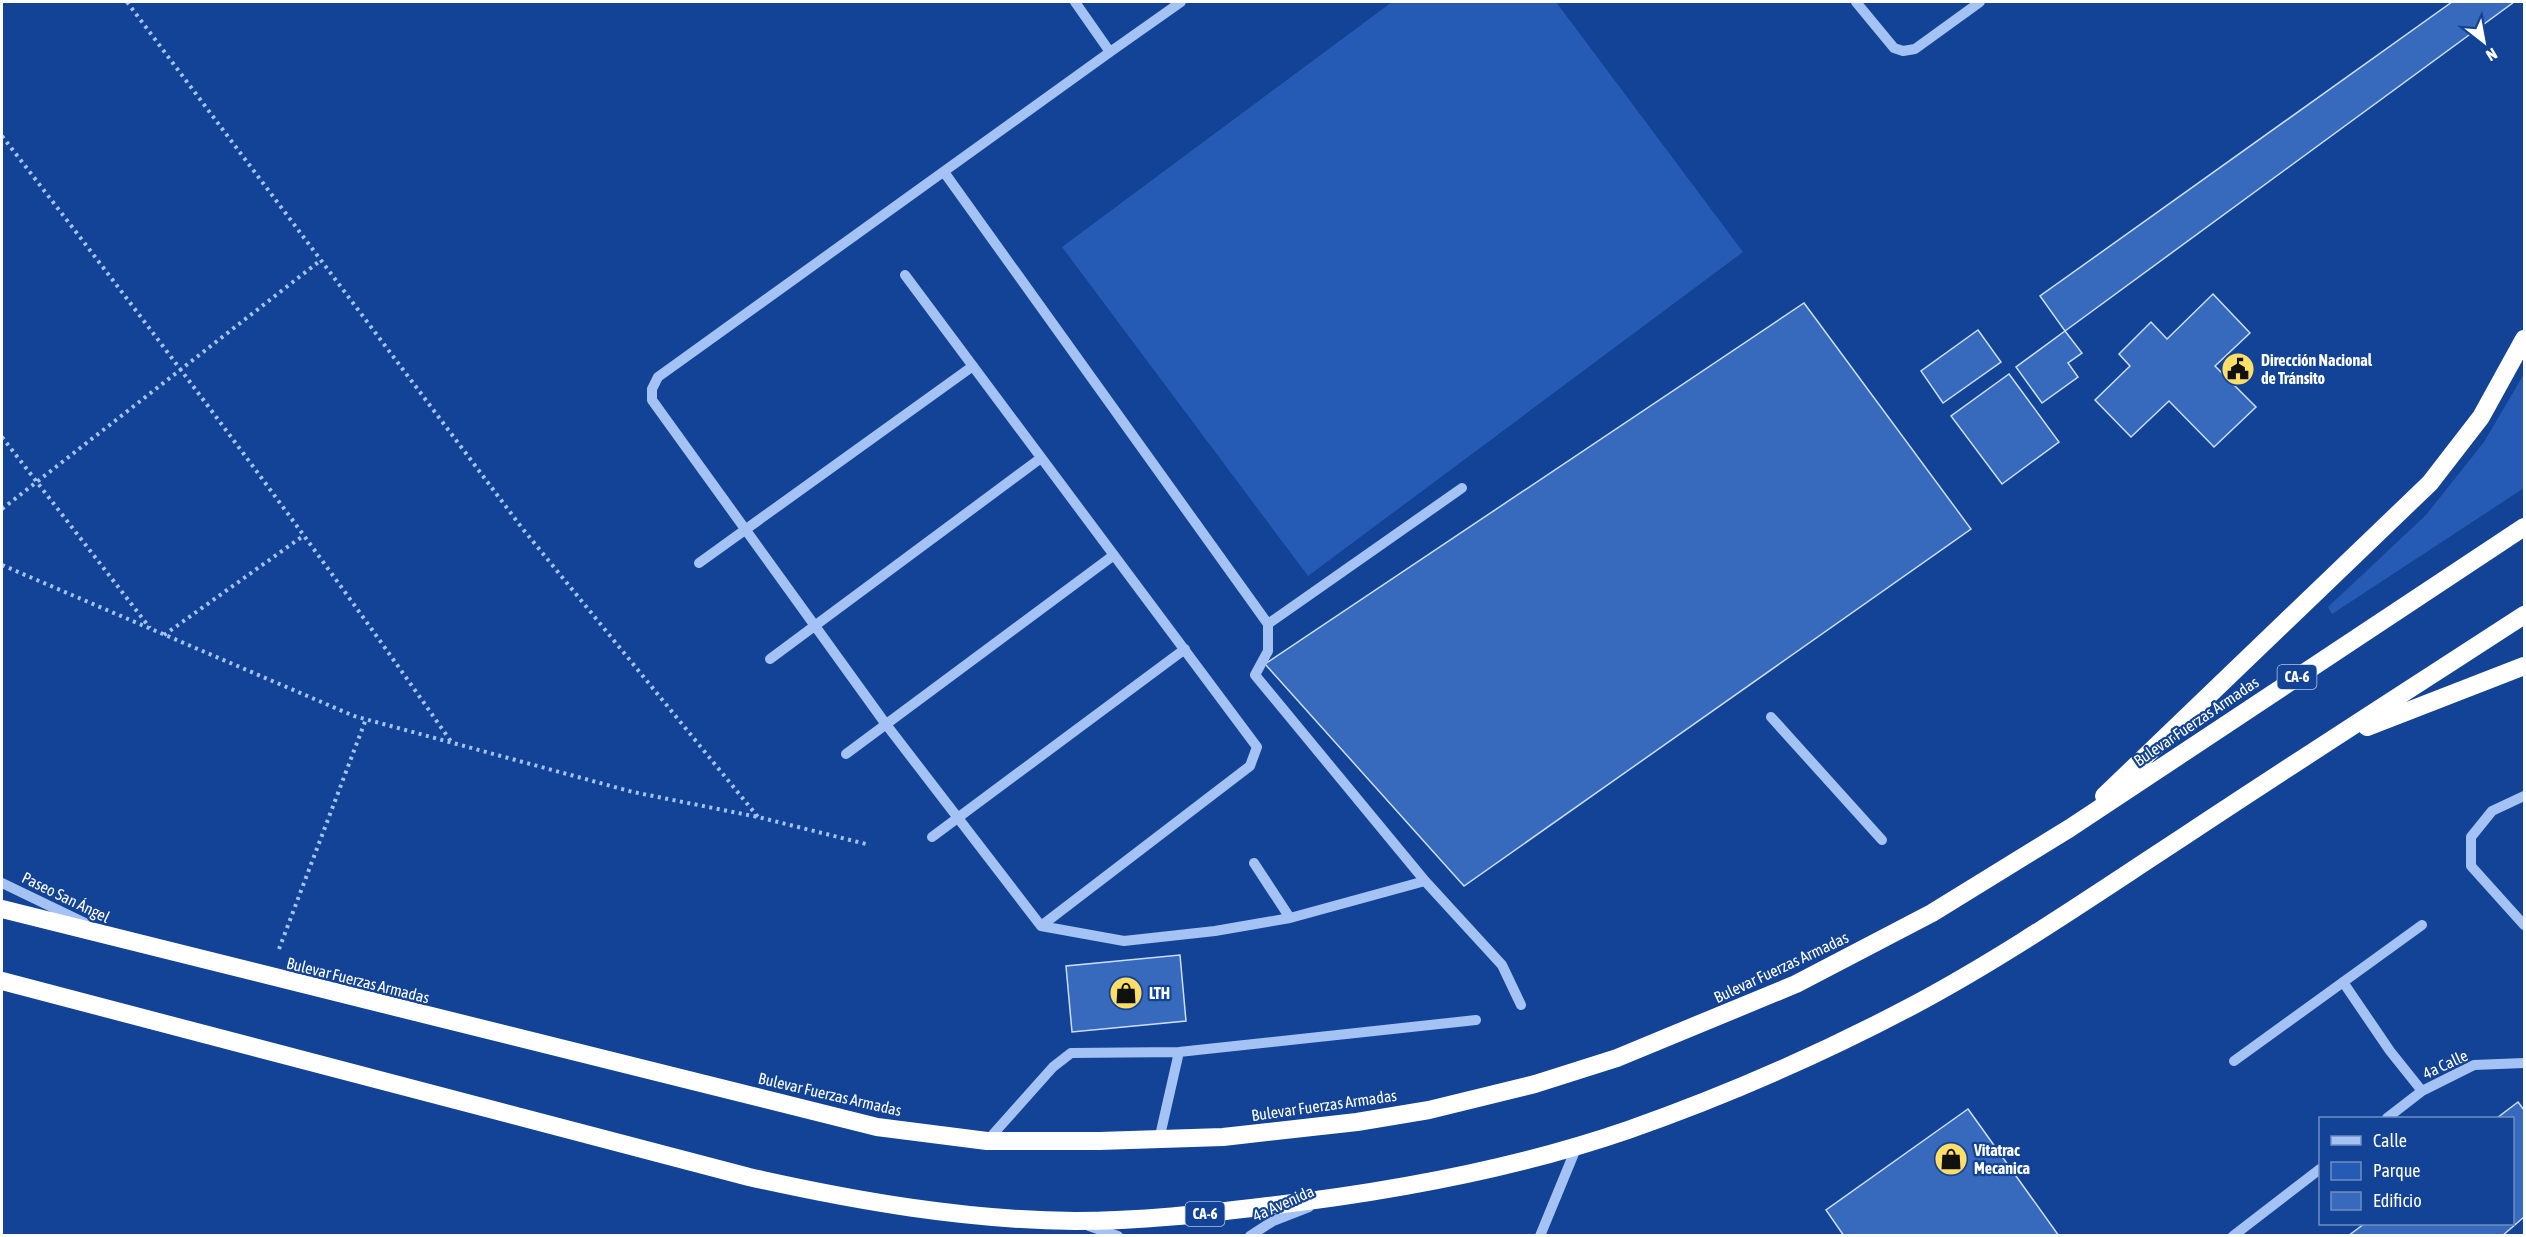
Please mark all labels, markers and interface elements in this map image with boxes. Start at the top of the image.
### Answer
north arrow [2454,12,2514,72]
text: N [2483,45,2500,65]
public building icon: Dirección Nacional de Tránsito [2220,351,2256,387]
place label: Dirección Nacional de Tránsito [2261,351,2373,387]
road number: CA-6 [2278,665,2316,689]
street label: Bulevar Fuerzas Armadas [2130,672,2262,769]
street label: Paseo San Ángel [19,868,113,927]
street label: Bulevar Fuerzas Armadas [1711,928,1852,1006]
street label: Bulevar Fuerzas Armadas [285,954,432,1007]
shop icon: LTH [1108,975,1144,1011]
place label: LTH [1149,984,1170,1002]
street label: 4a Calle [2420,1046,2470,1082]
street label: Bulevar Fuerzas Armadas [757,1069,904,1119]
street label: Bulevar Fuerzas Armadas [1250,1086,1398,1124]
legend [2319,1117,2514,1225]
text: Calle [2373,1130,2407,1151]
shop icon: Vitatrac Mecanica [1933,1141,1969,1177]
place label: Vitatrac Mecanica [1973,1141,2030,1177]
text: Parque [2373,1160,2421,1181]
street label: 4a Avenida [1250,1182,1316,1224]
text: Edificio [2373,1190,2422,1211]
road number: CA-6 [1186,1202,1224,1226]

